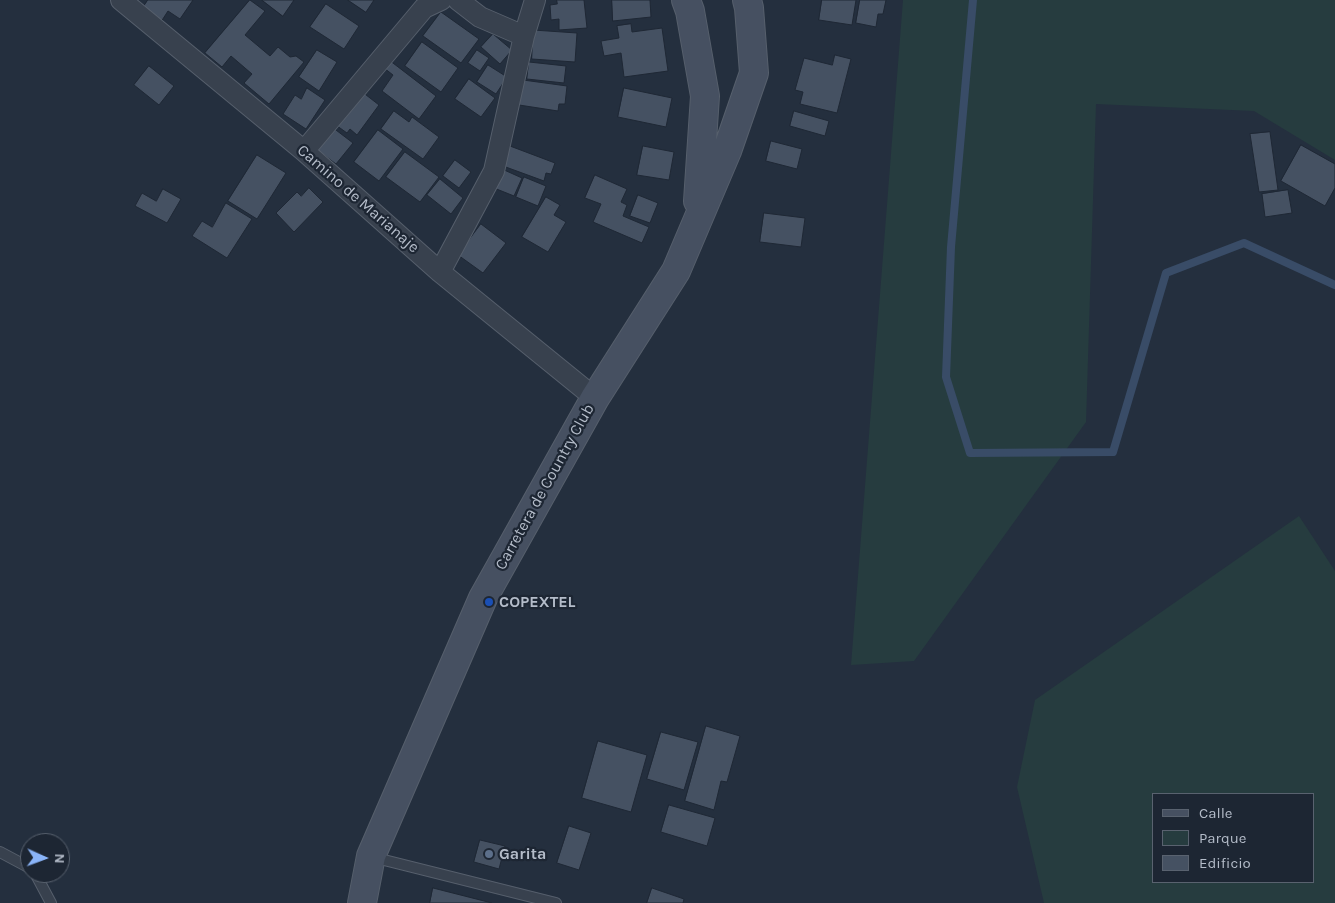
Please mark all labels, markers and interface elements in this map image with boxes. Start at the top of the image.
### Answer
street label: Camino de Marianaje [293,141,423,257]
street label: Carretera de Country Club [491,401,599,573]
place label: COPEXTEL [499,592,575,612]
marker: COPEXTEL [483,596,495,608]
legend [1152,793,1315,883]
text: Calle [1199,804,1233,822]
text: Parque [1199,829,1247,847]
north arrow [20,833,70,883]
place label: Garita [499,844,546,864]
marker: Garita [483,848,495,860]
text: N [51,853,68,864]
text: Edificio [1199,854,1251,872]

